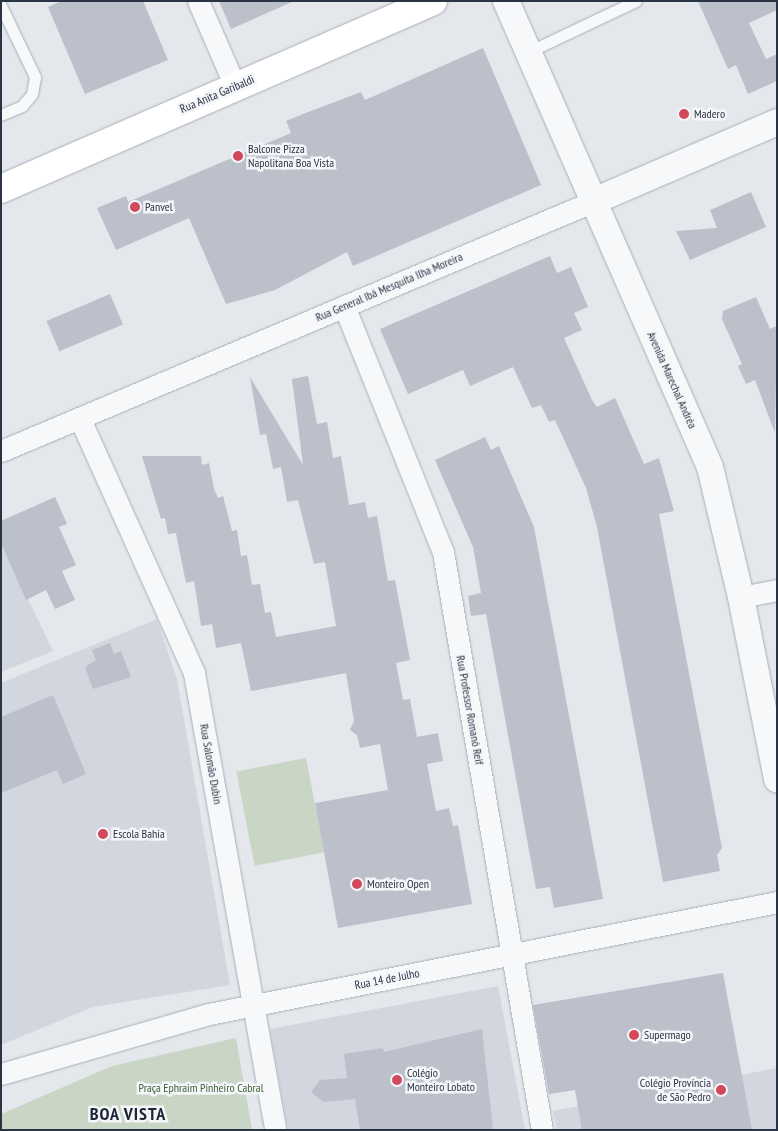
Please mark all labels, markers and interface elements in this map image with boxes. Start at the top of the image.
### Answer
street label: Rua Anita Garibaldi [178,72,256,116]
place label: Madero [694,107,725,121]
marker: Madero [678,108,690,120]
place label: Balcone Pizza Napolitana Boa Vista [248,142,334,170]
marker: Balcone Pizza Napolitana Boa Vista [232,150,244,162]
place label: Panvel [145,200,173,214]
marker: Panvel [129,201,141,213]
street label: Rua General Ibá Mesquita Ilha Moreira [313,249,465,325]
street label: Avenida Marechal Andréa [644,329,700,431]
street label: Rua Professor Romanó Reif [453,654,487,766]
street label: Rua Salomão Dubin [197,723,225,805]
place label: Escola Bahia [113,827,165,841]
marker: Escola Bahia [97,828,109,840]
place label: Monteiro Open [367,877,429,891]
marker: Monteiro Open [351,878,363,890]
street label: Rua 14 de Julho [353,966,421,992]
place label: Supermago [644,1028,691,1042]
marker: Supermago [628,1029,640,1041]
place label: Colégio Monteiro Lobato [407,1066,475,1094]
marker: Colégio Monteiro Lobato [391,1074,403,1086]
place label: Colégio Província de São Pedro [640,1076,711,1104]
park label: Praça Ephraim Pinheiro Cabral [139,1081,263,1095]
marker: Colégio Província de São Pedro [715,1084,727,1096]
district label: BOA VISTA [88,1103,168,1125]

